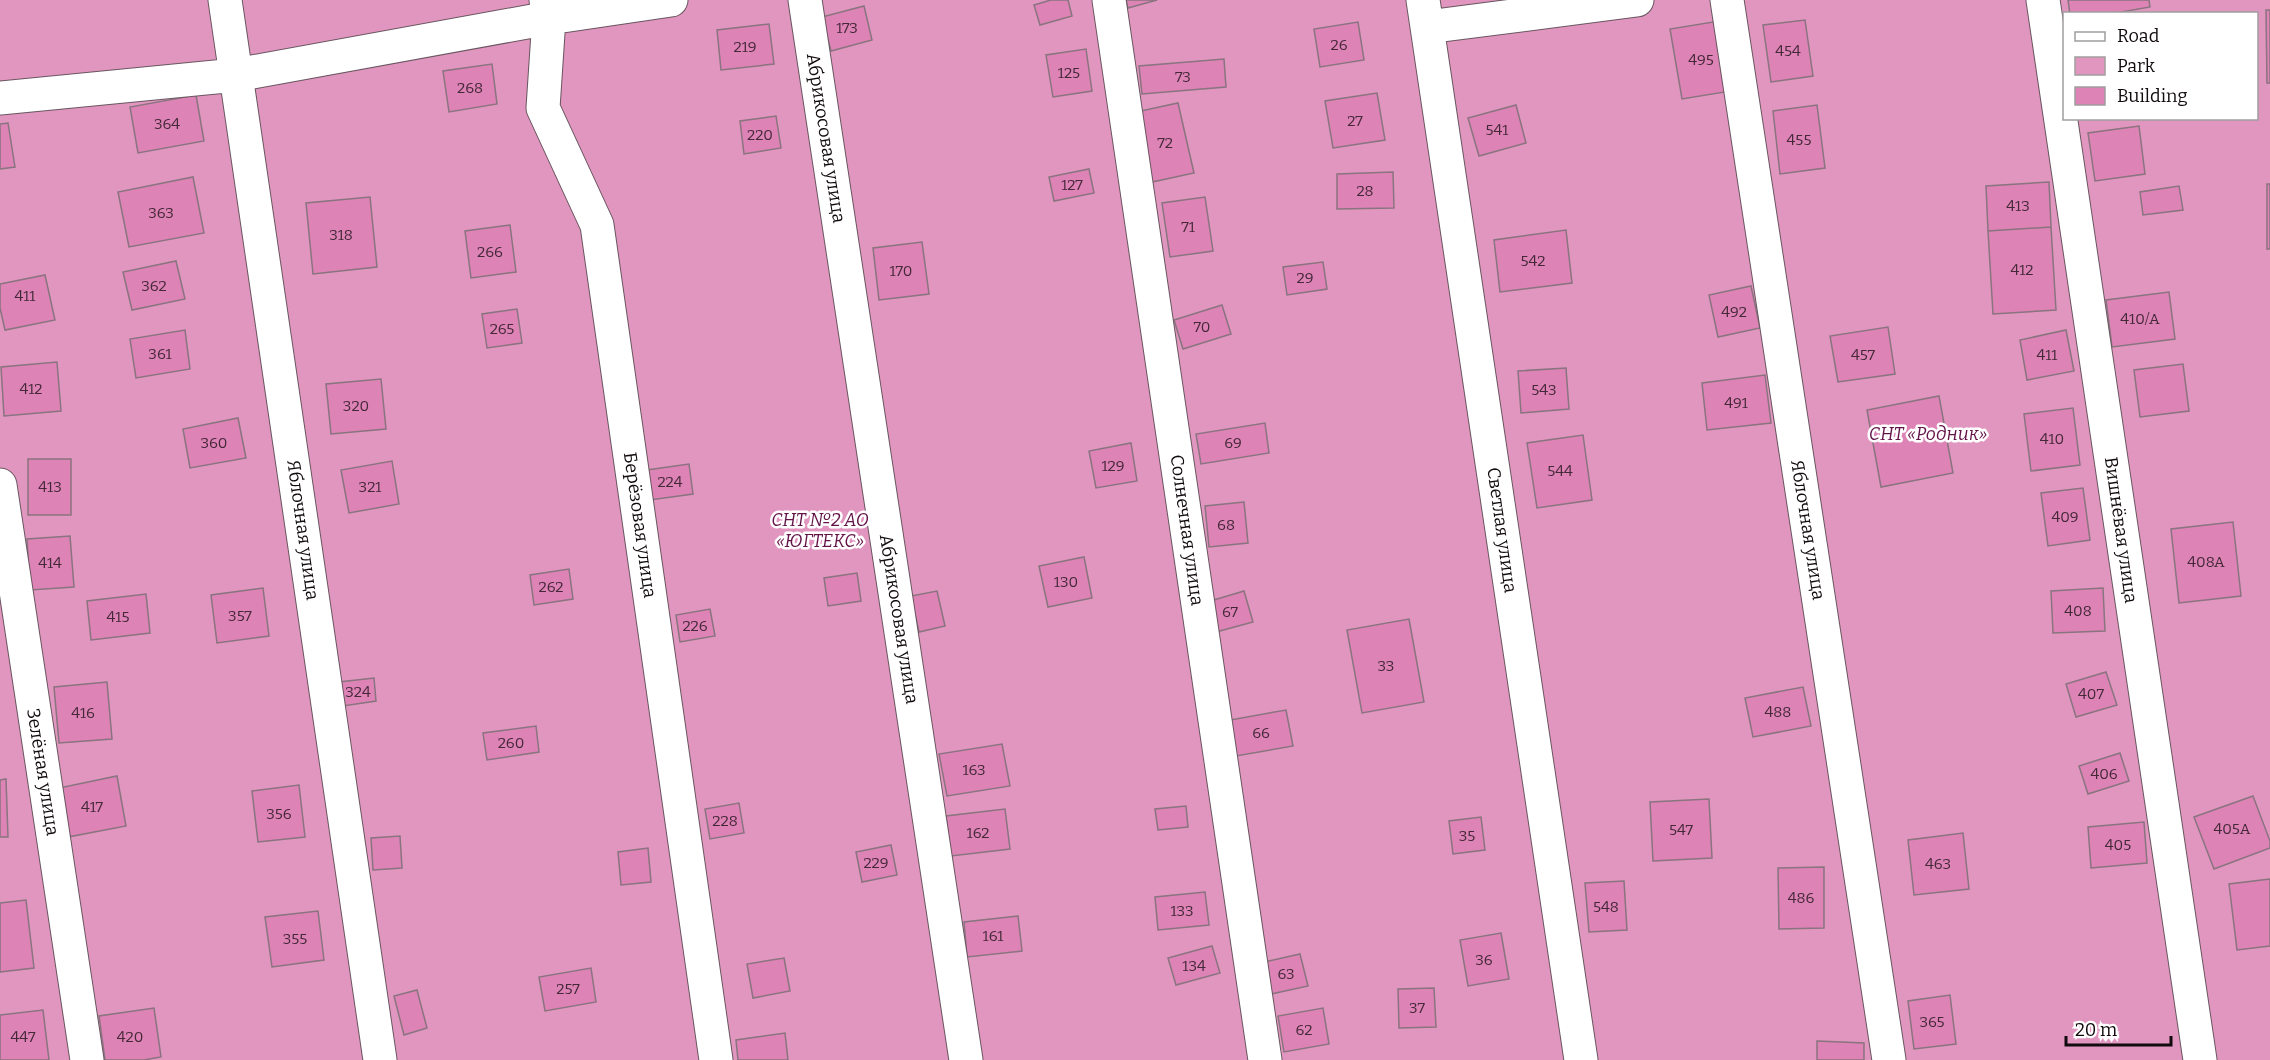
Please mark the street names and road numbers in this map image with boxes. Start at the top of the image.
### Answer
street label: Абрикосовая улица [802,51,850,225]
street label: Берёзовая улица [619,451,661,599]
street label: Солнечная улица [1166,453,1208,607]
street label: Вишнёвая улица [2100,455,2142,605]
street label: Яблочная улица [282,458,324,602]
street label: Яблочная улица [1786,458,1830,602]
street label: Светлая улица [1482,466,1522,594]
street label: Абрикосовая улица [875,532,923,706]
street label: Зелёная улица [22,707,64,837]

